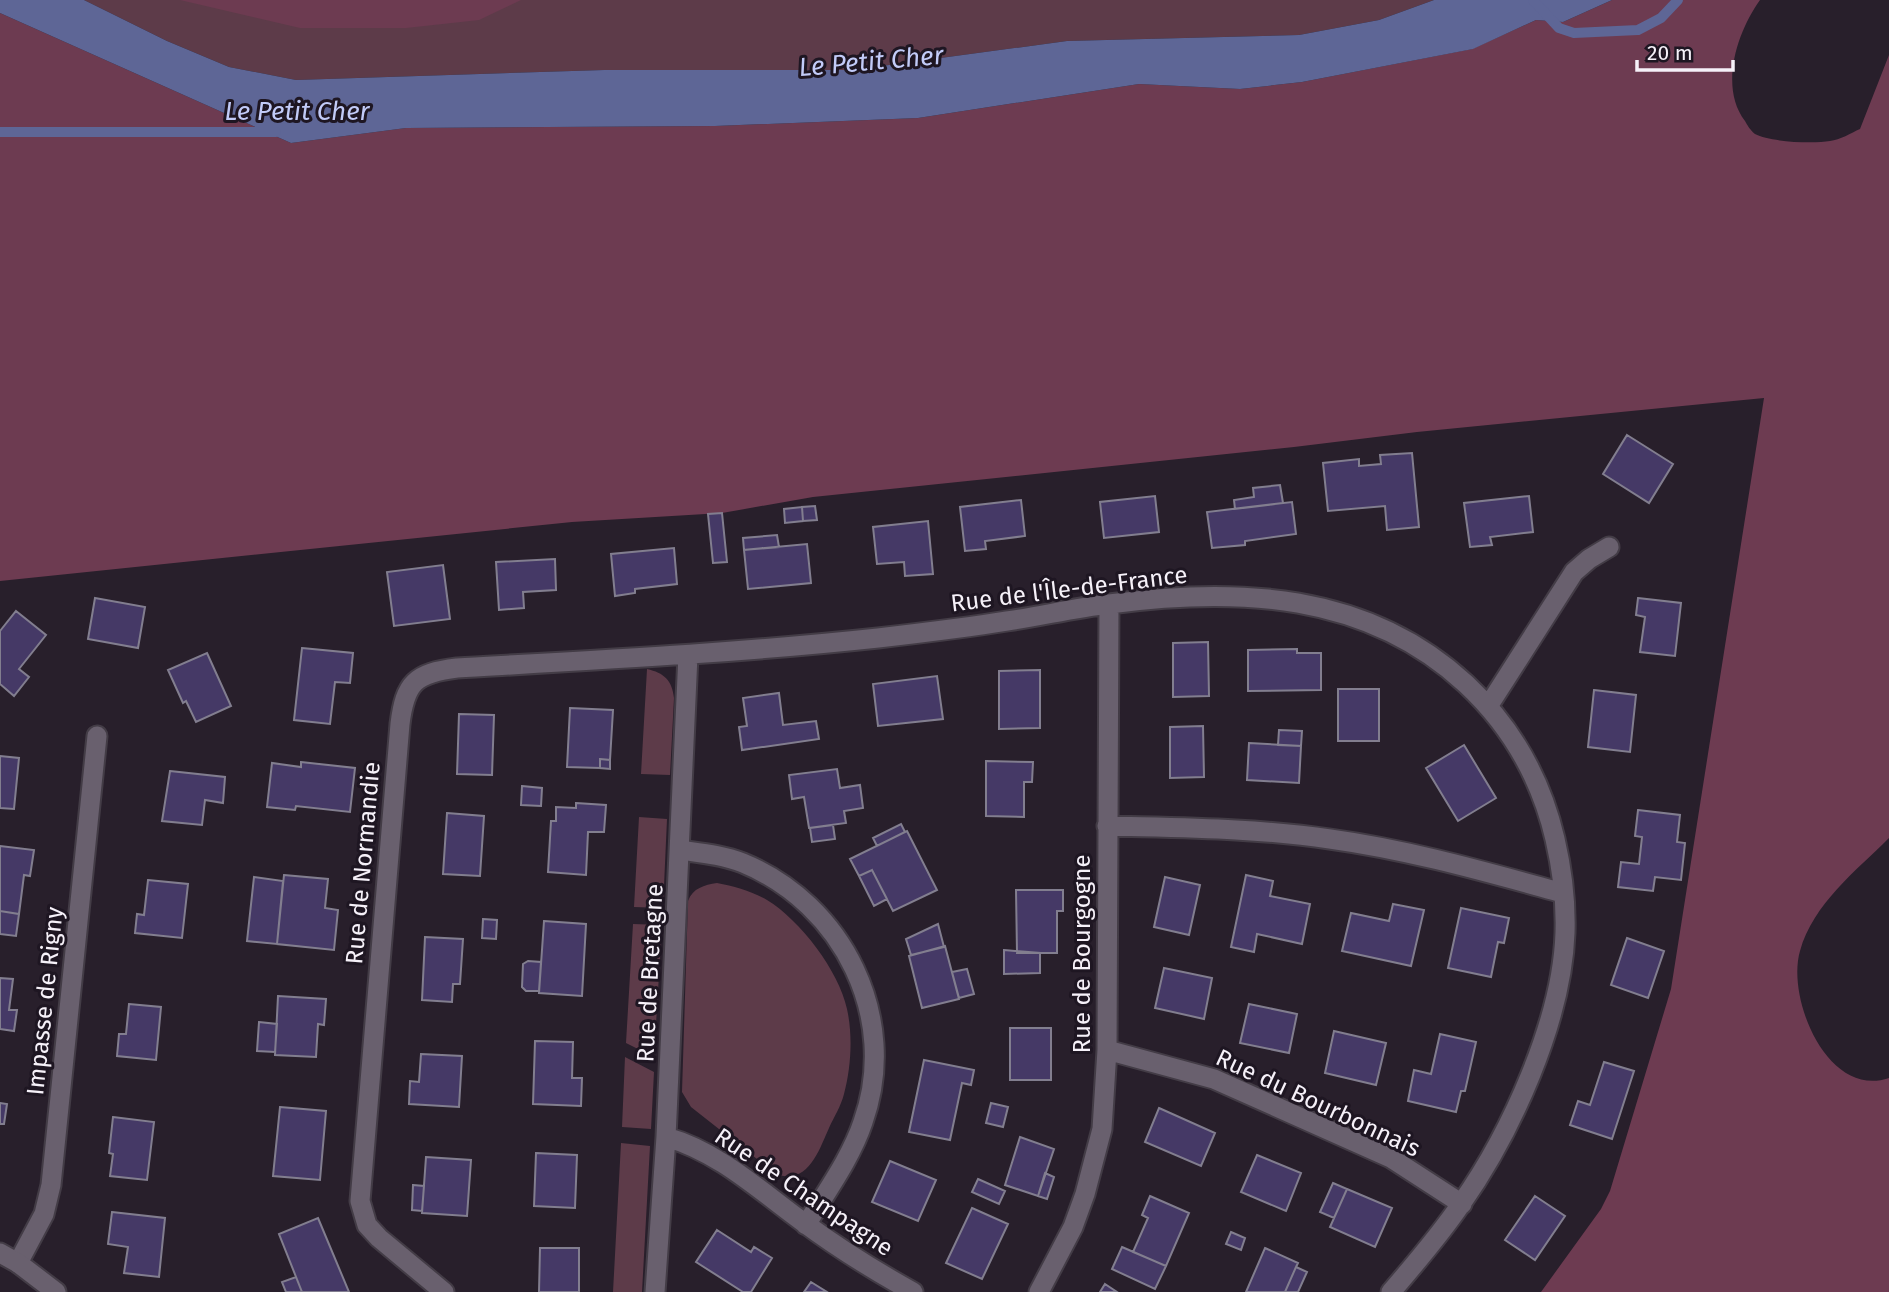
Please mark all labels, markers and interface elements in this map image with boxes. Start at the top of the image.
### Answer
scale bar [1637,28,1733,72]
water label: Le Petit Cher [797,40,946,83]
text: 20 m [1647,40,1693,66]
water label: Le Petit Cher [224,96,371,127]
street label: Rue de l'Île-de-France [949,561,1189,617]
street label: Rue de Normandie [340,761,386,965]
street label: Rue de Bourgogne [1068,855,1096,1053]
street label: Rue de Bretagne [631,883,669,1063]
street label: Impasse de Rigny [21,905,69,1097]
street label: Rue du Bourbonnais [1212,1043,1424,1163]
street label: Rue de Champagne [710,1122,898,1262]

